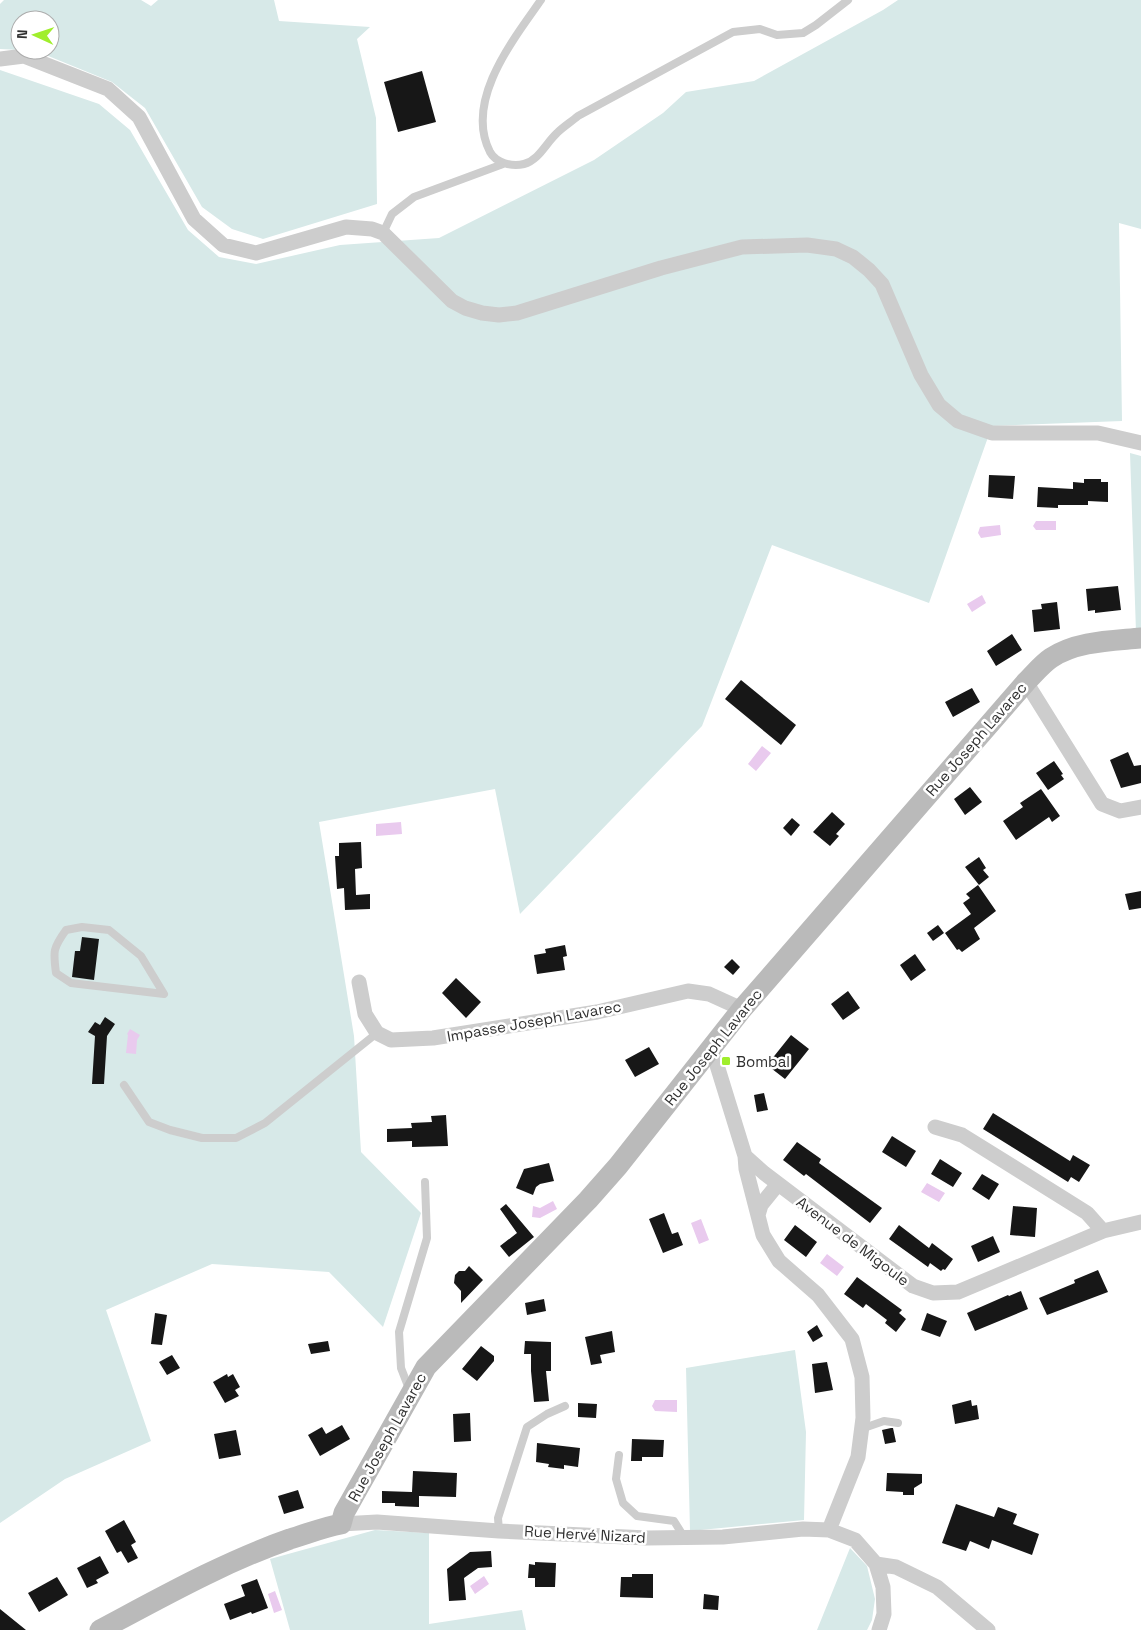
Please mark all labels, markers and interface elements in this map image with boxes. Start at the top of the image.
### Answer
north arrow [10,10,60,60]
text: N [13,29,31,39]
street label: Rue Joseph Lavarec [921,678,1031,800]
street label: Rue Joseph Lavarec [660,985,766,1109]
street label: Impasse Joseph Lavarec [445,996,623,1046]
place label: Bombal [736,1052,790,1071]
marker: Bombal [720,1055,732,1067]
street label: Avenue de Migoule [793,1192,913,1290]
street label: Rue Joseph Lavarec [344,1369,430,1505]
street label: Rue Hervé Nizard [524,1521,646,1547]

